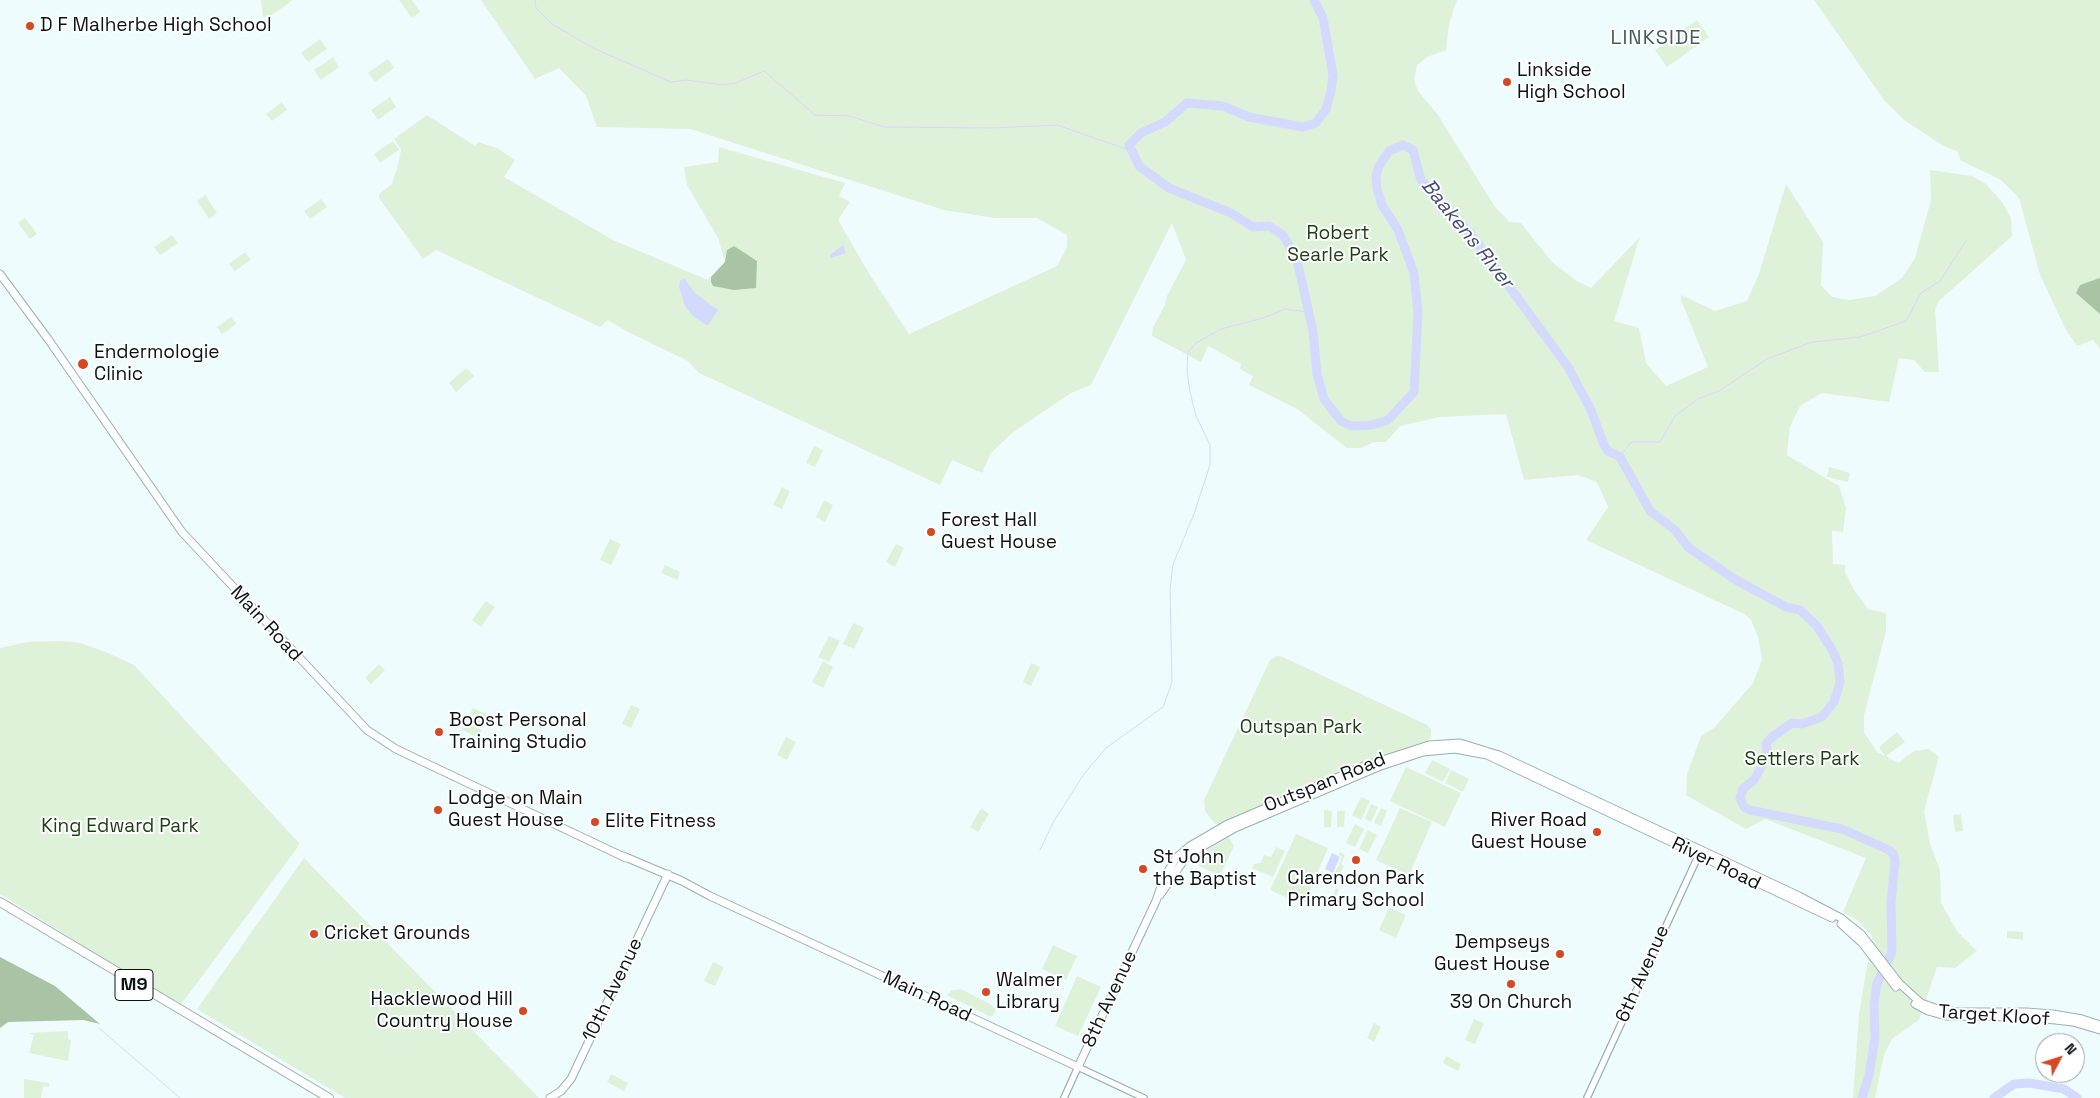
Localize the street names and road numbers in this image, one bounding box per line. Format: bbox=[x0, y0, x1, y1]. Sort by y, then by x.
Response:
street label: Main Road bbox=[225, 581, 307, 667]
street label: Outspan Road bbox=[1261, 748, 1389, 818]
street label: River Road bbox=[1668, 833, 1764, 895]
street label: 6th Avenue bbox=[1611, 922, 1675, 1026]
street label: 10th Avenue bbox=[578, 934, 648, 1046]
street label: 8th Avenue bbox=[1078, 947, 1142, 1051]
street label: Main Road bbox=[879, 967, 975, 1027]
road number: M9 bbox=[115, 970, 153, 1000]
street label: Target Kloof bbox=[1937, 1001, 2051, 1031]

